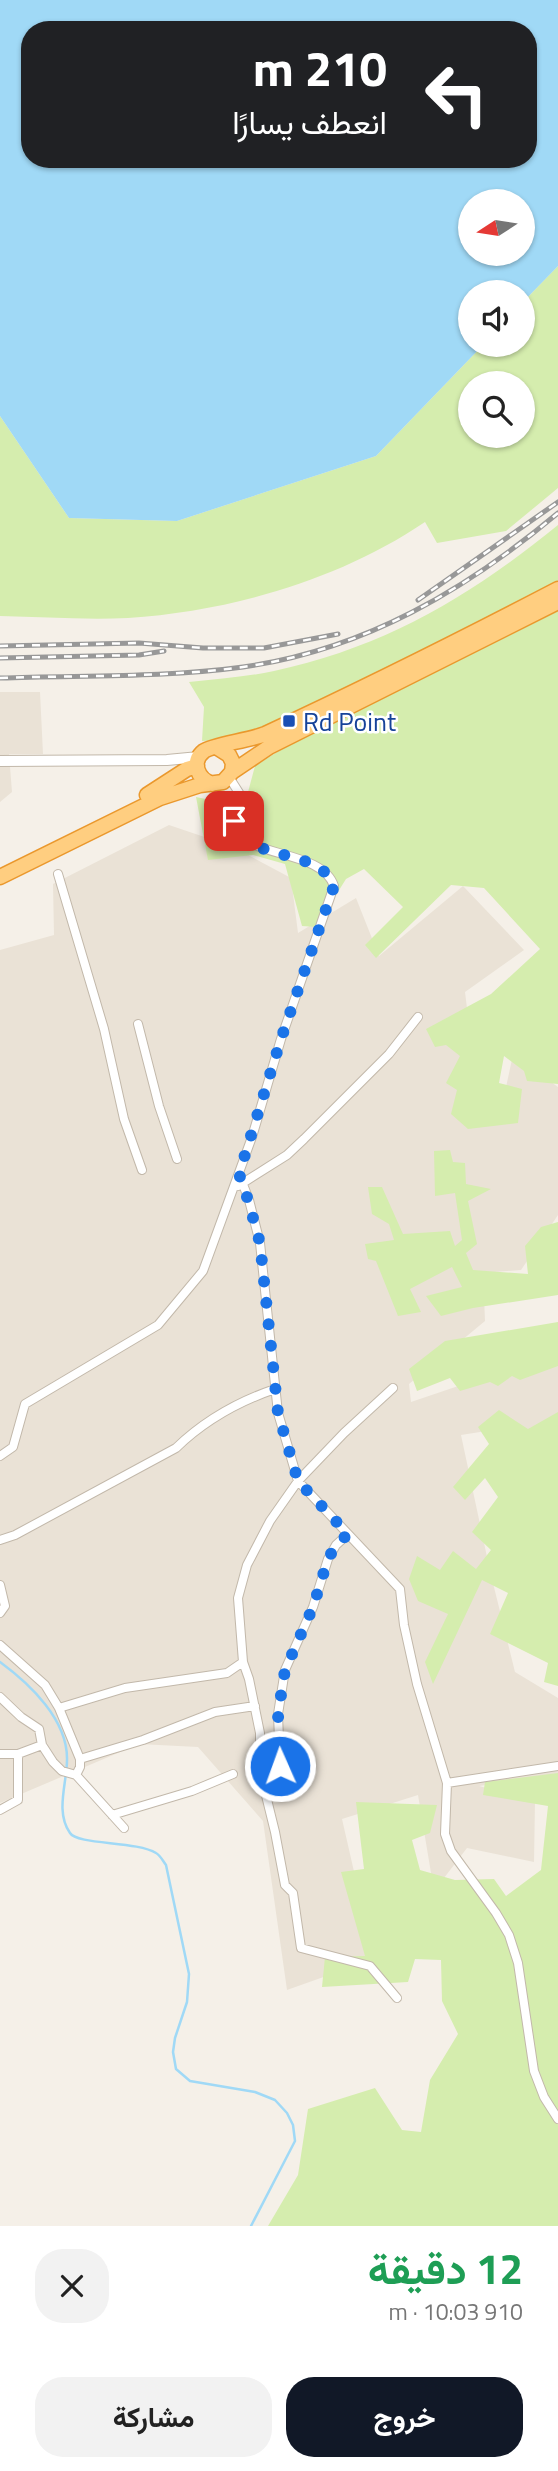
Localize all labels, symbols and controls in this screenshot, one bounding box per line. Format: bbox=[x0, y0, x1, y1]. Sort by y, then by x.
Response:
text: 210 m bbox=[253, 30, 387, 105]
icon: left bbox=[411, 49, 502, 140]
text: انعطف يسارًا bbox=[232, 98, 387, 146]
north arrow bbox=[458, 189, 536, 266]
map controls bbox=[458, 189, 535, 448]
button: sound bbox=[458, 280, 535, 357]
button: search bbox=[458, 371, 535, 448]
place label: Rd Point bbox=[303, 702, 396, 741]
marker: Rd Point bbox=[281, 713, 297, 729]
pin bbox=[204, 791, 264, 851]
icon: arrive bbox=[215, 802, 253, 840]
position arrow bbox=[243, 1729, 317, 1803]
text: 12 دقيقة bbox=[368, 2236, 523, 2300]
button: close bbox=[35, 2249, 109, 2323]
text: 910 m · 10:03 bbox=[388, 2294, 523, 2329]
button: مشاركة bbox=[35, 2377, 272, 2457]
button: خروج bbox=[286, 2377, 523, 2457]

